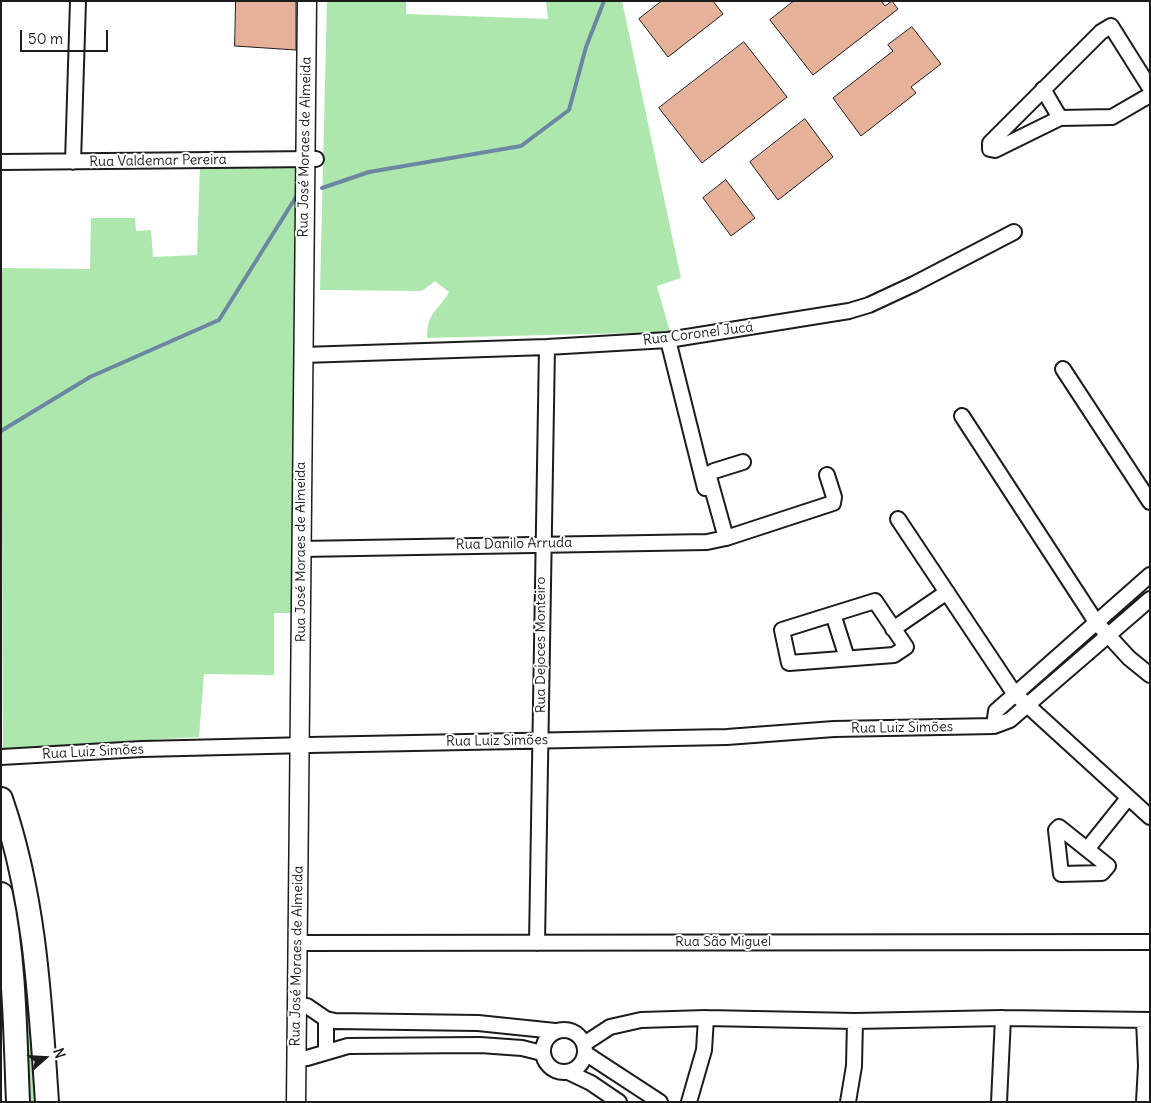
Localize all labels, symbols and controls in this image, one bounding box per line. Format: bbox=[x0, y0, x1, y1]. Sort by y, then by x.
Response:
scale bar bbox=[22, 20, 110, 52]
text: 50 m bbox=[28, 29, 63, 48]
street label: Rua José Moraes de Almeida bbox=[295, 57, 315, 237]
street label: Rua Valdemar Pereira bbox=[89, 151, 227, 171]
street label: Rua Coronel Jucá bbox=[642, 319, 754, 349]
street label: Rua José Moraes de Almeida bbox=[293, 462, 309, 642]
street label: Rua Danilo Arruda bbox=[456, 535, 572, 553]
street label: Rua Dejoces Monteiro bbox=[533, 577, 549, 713]
street label: Rua Luiz Simões bbox=[851, 719, 953, 737]
street label: Rua Luiz Simões bbox=[446, 732, 548, 750]
street label: Rua Luiz Simões bbox=[42, 741, 144, 763]
street label: Rua José Moraes de Almeida bbox=[287, 866, 307, 1046]
street label: Rua São Miguel bbox=[675, 934, 771, 950]
north arrow bbox=[20, 1033, 70, 1083]
text: N bbox=[49, 1046, 69, 1061]

